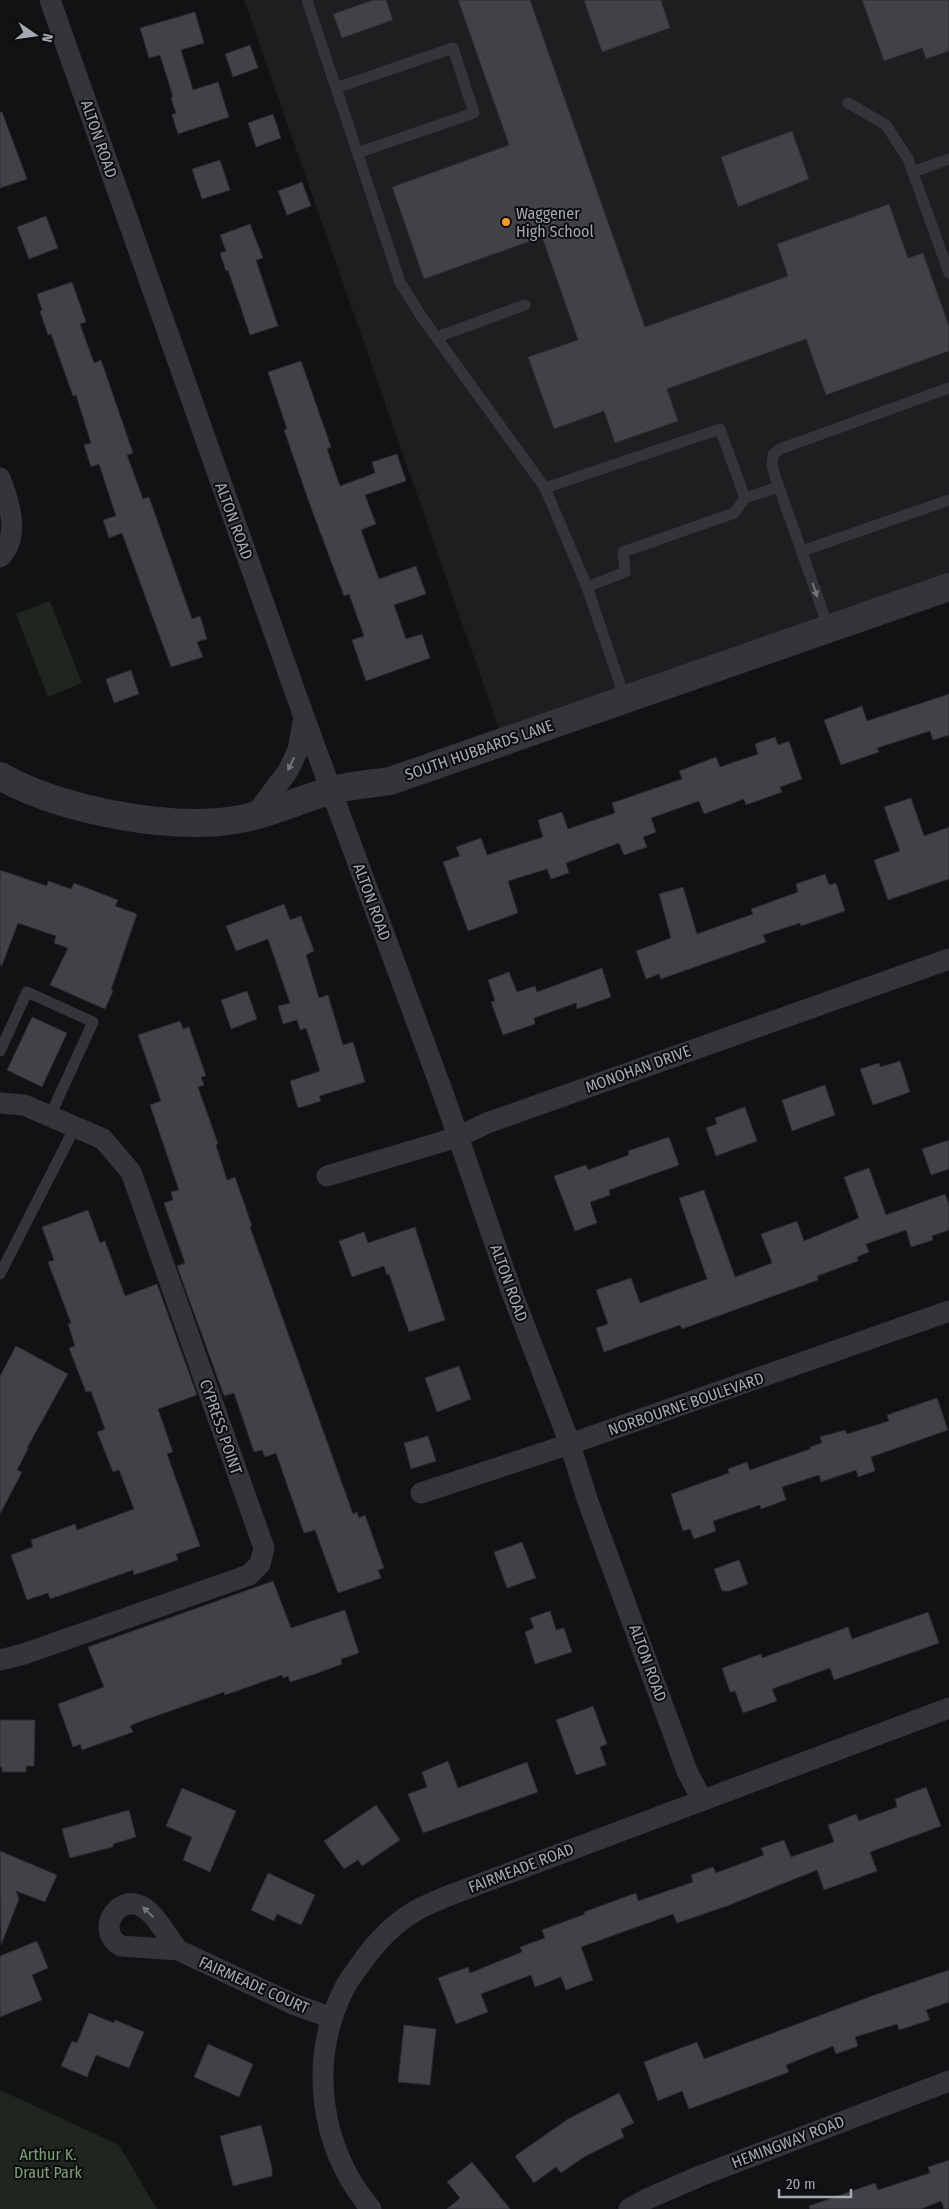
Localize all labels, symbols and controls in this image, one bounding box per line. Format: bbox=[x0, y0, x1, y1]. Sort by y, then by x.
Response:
north arrow bbox=[10, 10, 60, 60]
text: N bbox=[38, 32, 56, 44]
street label: ALTON ROAD bbox=[77, 98, 121, 180]
place label: Waggener High School bbox=[516, 204, 594, 241]
marker: Waggener High School bbox=[500, 216, 512, 228]
street label: ALTON ROAD bbox=[211, 480, 257, 562]
one-way arrow bbox=[812, 582, 819, 597]
street label: SOUTH HUBBARDS LANE bbox=[402, 716, 556, 784]
one-way arrow bbox=[287, 757, 295, 771]
street label: ALTON ROAD bbox=[349, 861, 395, 943]
street label: MONOHAN DRIVE bbox=[583, 1041, 693, 1097]
street label: ALTON ROAD bbox=[486, 1242, 532, 1324]
street label: NORBOURNE BOULEVARD bbox=[606, 1368, 766, 1440]
street label: CYPRESS POINT bbox=[196, 1377, 246, 1478]
street label: ALTON ROAD bbox=[625, 1622, 671, 1704]
street label: FAIRMEADE ROAD bbox=[466, 1839, 576, 1897]
one-way arrow bbox=[142, 1906, 154, 1918]
street label: FAIRMEADE COURT bbox=[196, 1952, 313, 2018]
street label: HEMINGWAY ROAD bbox=[729, 2112, 847, 2172]
park label: Arthur K. Draut Park bbox=[14, 2145, 83, 2182]
scale bar bbox=[779, 2166, 852, 2198]
text: 20 m bbox=[786, 2175, 816, 2193]

